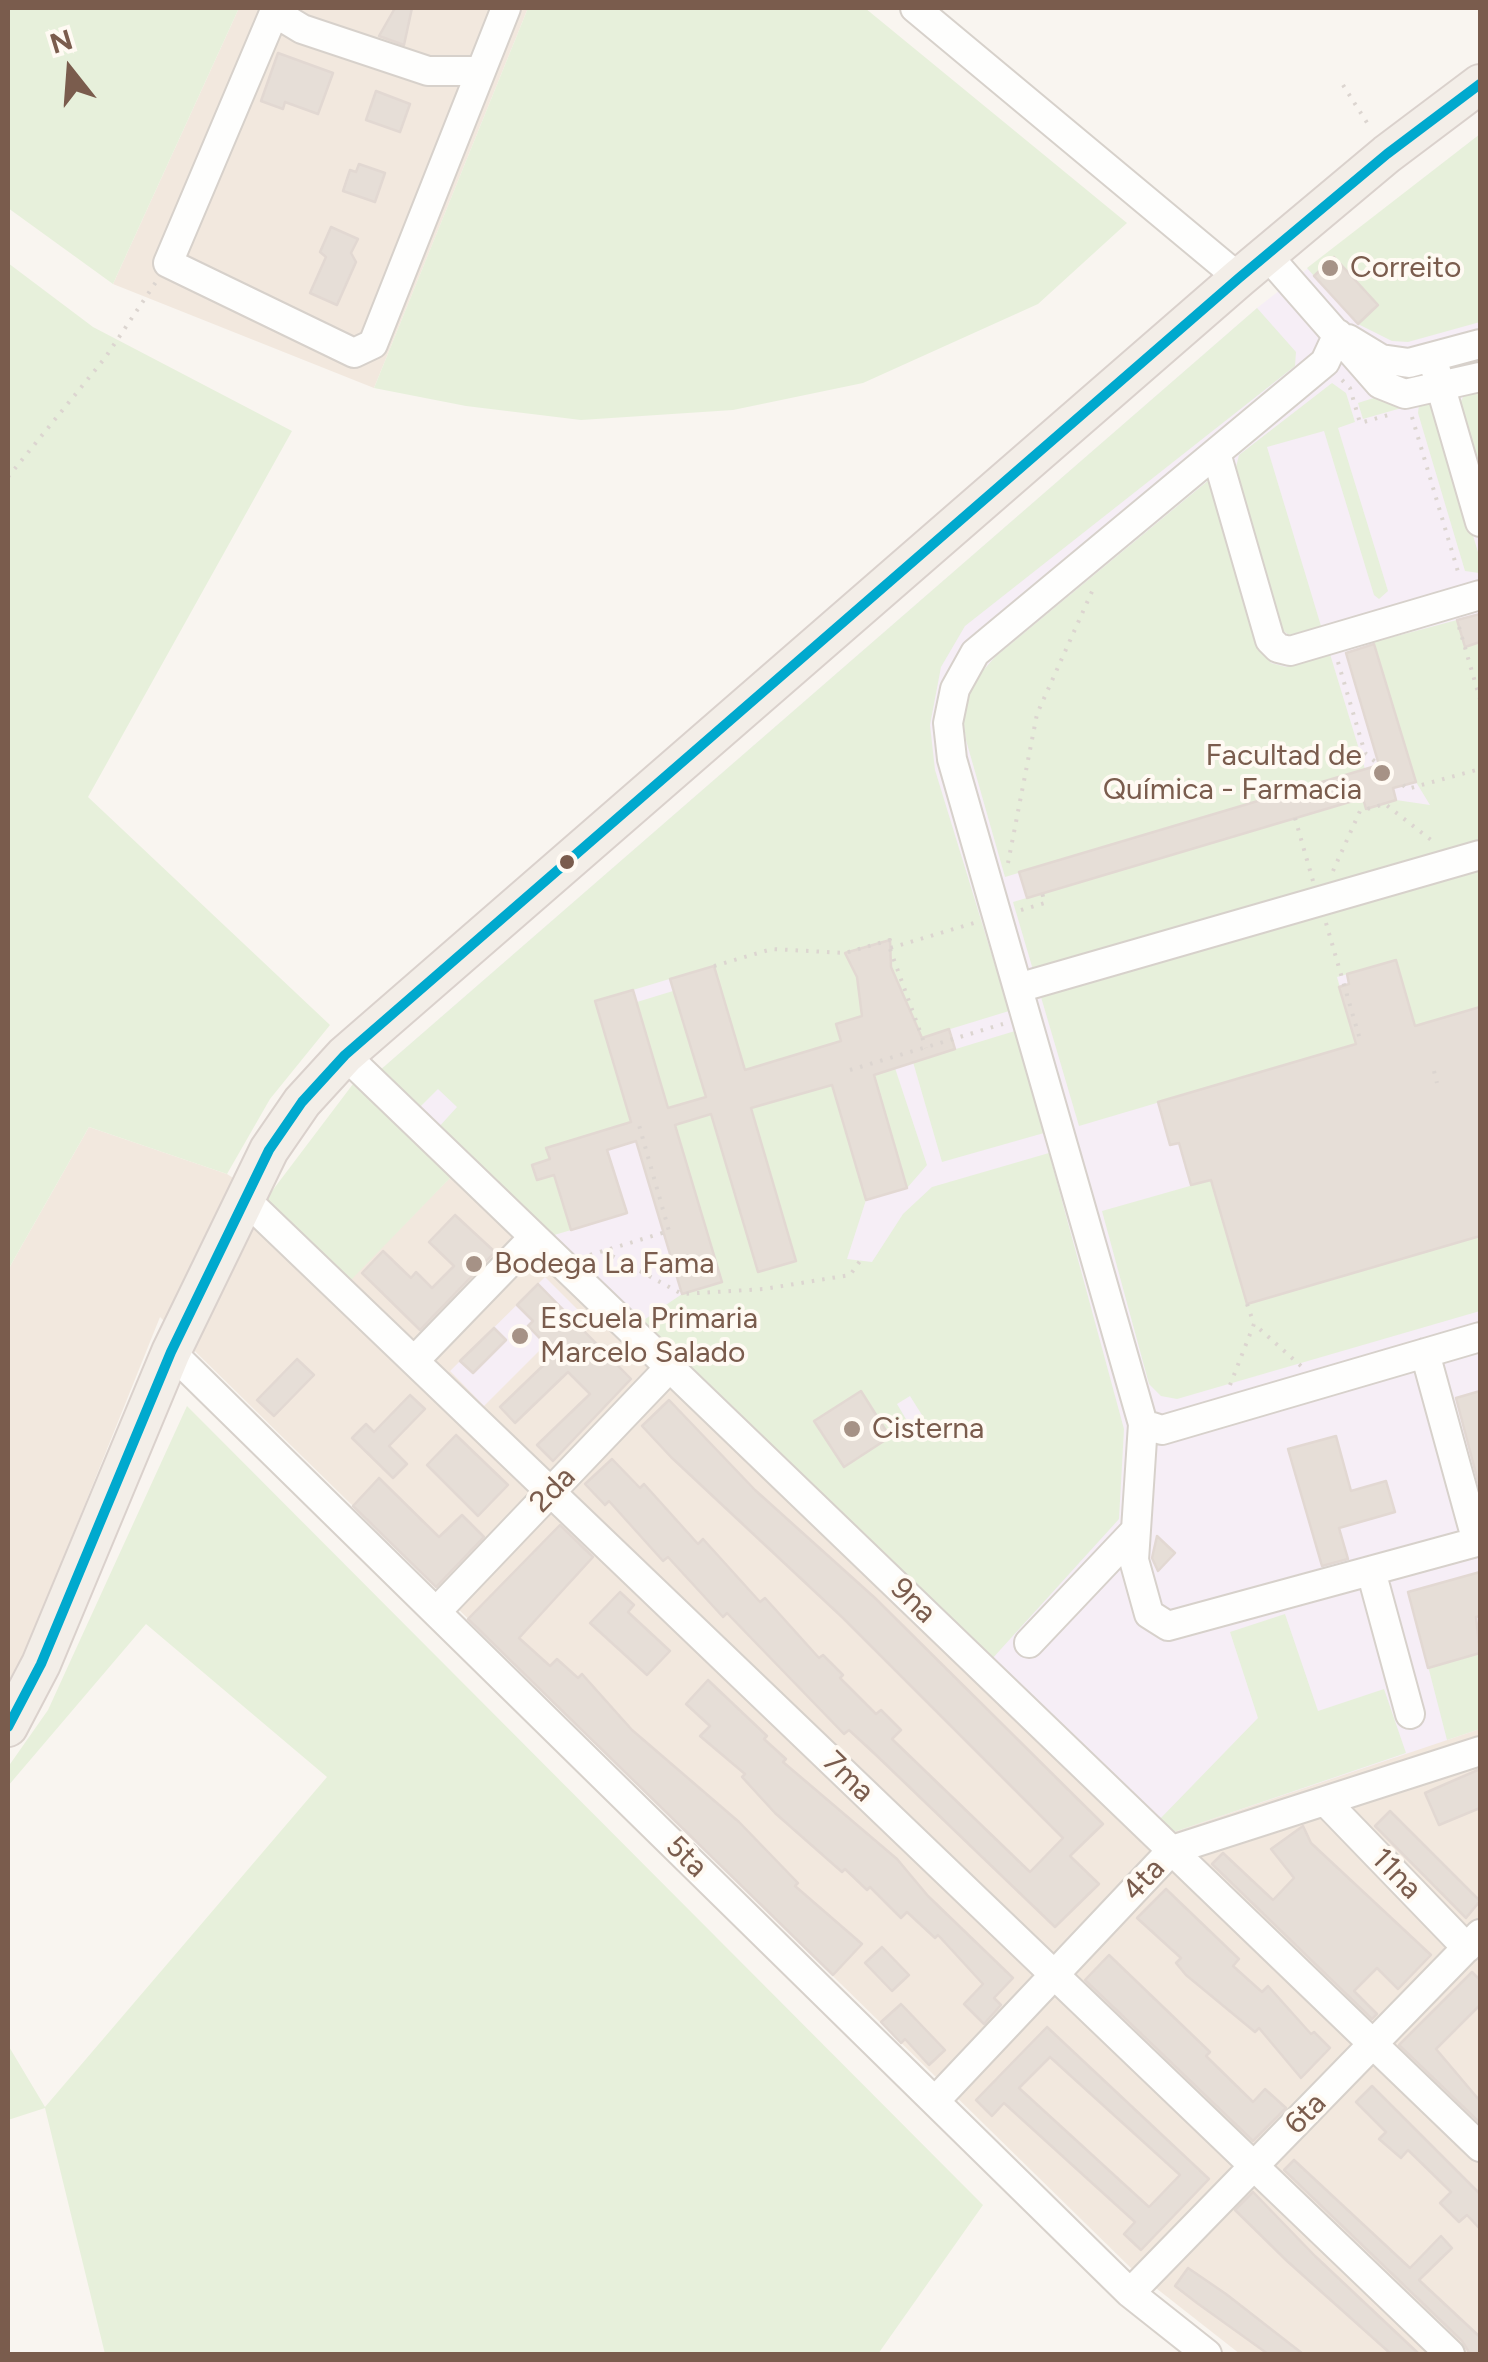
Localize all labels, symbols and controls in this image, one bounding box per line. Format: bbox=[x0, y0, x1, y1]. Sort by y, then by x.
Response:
north arrow bbox=[20, 20, 120, 120]
text: N bbox=[46, 22, 77, 61]
place label: Correito bbox=[1350, 250, 1461, 286]
marker: Correito bbox=[1319, 257, 1341, 279]
place label: Facultad de Química - Farmacia bbox=[1103, 738, 1362, 808]
marker: Facultad de Química - Farmacia bbox=[1371, 762, 1393, 784]
unlabelled marker bbox=[557, 852, 577, 872]
place label: Bodega La Fama bbox=[494, 1246, 715, 1282]
marker: Bodega La Fama bbox=[463, 1253, 485, 1275]
place label: Escuela Primaria Marcelo Salado bbox=[540, 1301, 758, 1372]
marker: Escuela Primaria Marcelo Salado bbox=[509, 1325, 531, 1347]
place label: Cisterna bbox=[872, 1411, 984, 1447]
marker: Cisterna bbox=[841, 1418, 863, 1440]
street label: 2da bbox=[523, 1460, 583, 1520]
street label: 9na bbox=[883, 1571, 943, 1631]
street label: 7ma bbox=[815, 1744, 881, 1810]
street label: 5ta bbox=[658, 1829, 714, 1885]
street label: 11na bbox=[1363, 1841, 1429, 1907]
street label: 4ta bbox=[1115, 1851, 1173, 1909]
street label: 6ta bbox=[1278, 2086, 1334, 2142]

